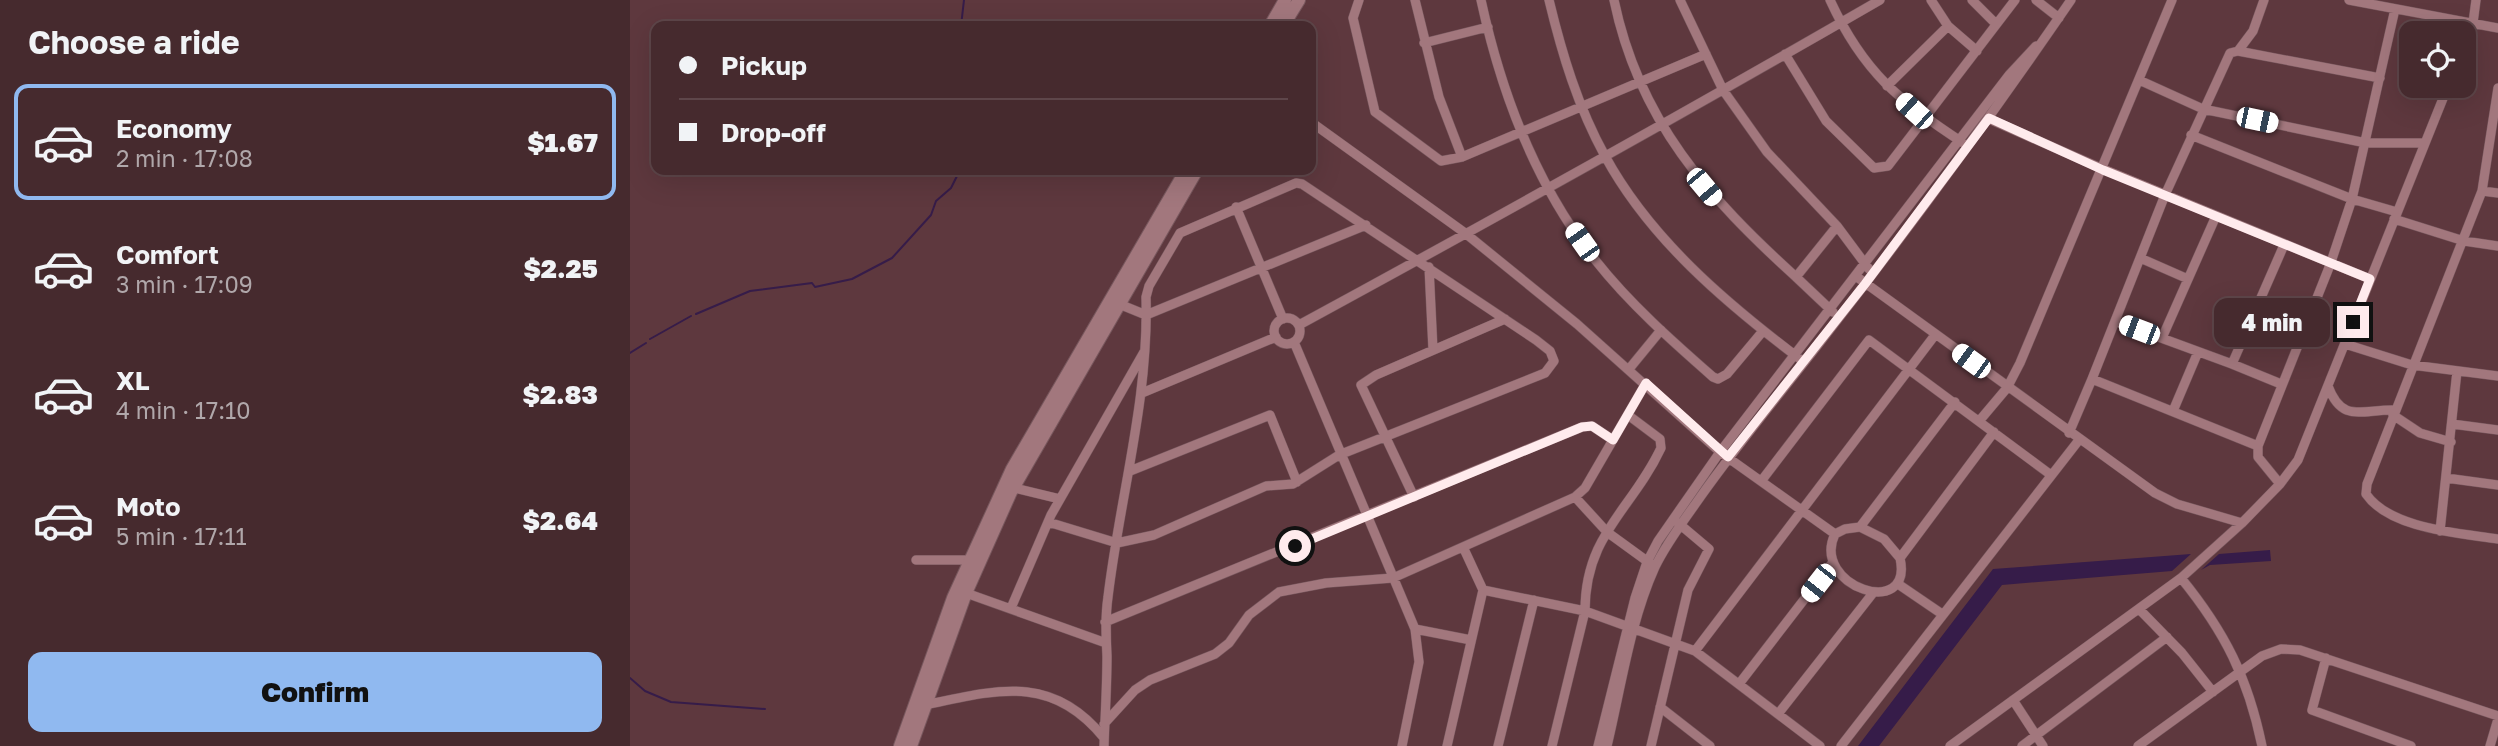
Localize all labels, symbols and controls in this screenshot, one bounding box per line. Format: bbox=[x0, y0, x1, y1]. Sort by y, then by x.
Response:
map controls bbox=[2399, 21, 2476, 98]
button: locate bbox=[2399, 21, 2476, 98]
text: Choose a ride bbox=[28, 23, 240, 61]
text: Pickup bbox=[721, 50, 807, 81]
car bbox=[1892, 89, 1937, 133]
car bbox=[2235, 105, 2280, 135]
icon: car bbox=[32, 111, 95, 174]
text: Economy bbox=[116, 113, 232, 144]
text: Drop-off bbox=[721, 117, 826, 148]
text: $1.67 bbox=[527, 127, 598, 158]
text: 2 min · 17:08 bbox=[116, 144, 253, 172]
car bbox=[1683, 164, 1726, 210]
car bbox=[1562, 219, 1603, 265]
icon: car bbox=[32, 237, 95, 300]
text: Comfort bbox=[116, 239, 219, 270]
text: $2.25 bbox=[523, 253, 598, 284]
text: 3 min · 17:09 bbox=[116, 270, 253, 298]
callout: 4 min bbox=[2213, 298, 2328, 346]
route end bbox=[2337, 306, 2369, 338]
text: 4 min bbox=[2242, 308, 2302, 336]
car bbox=[2116, 313, 2163, 347]
car bbox=[1948, 340, 1995, 382]
icon: car bbox=[32, 363, 95, 426]
text: XL bbox=[116, 365, 150, 396]
text: $2.83 bbox=[522, 379, 598, 410]
text: 4 min · 17:10 bbox=[116, 396, 251, 424]
icon: car bbox=[32, 489, 95, 552]
text: Moto bbox=[116, 491, 181, 522]
text: $2.64 bbox=[522, 505, 598, 536]
text: 5 min · 17:11 bbox=[116, 522, 247, 550]
route start bbox=[1279, 530, 1311, 562]
car bbox=[1797, 560, 1840, 606]
button: Confirm bbox=[28, 652, 602, 732]

